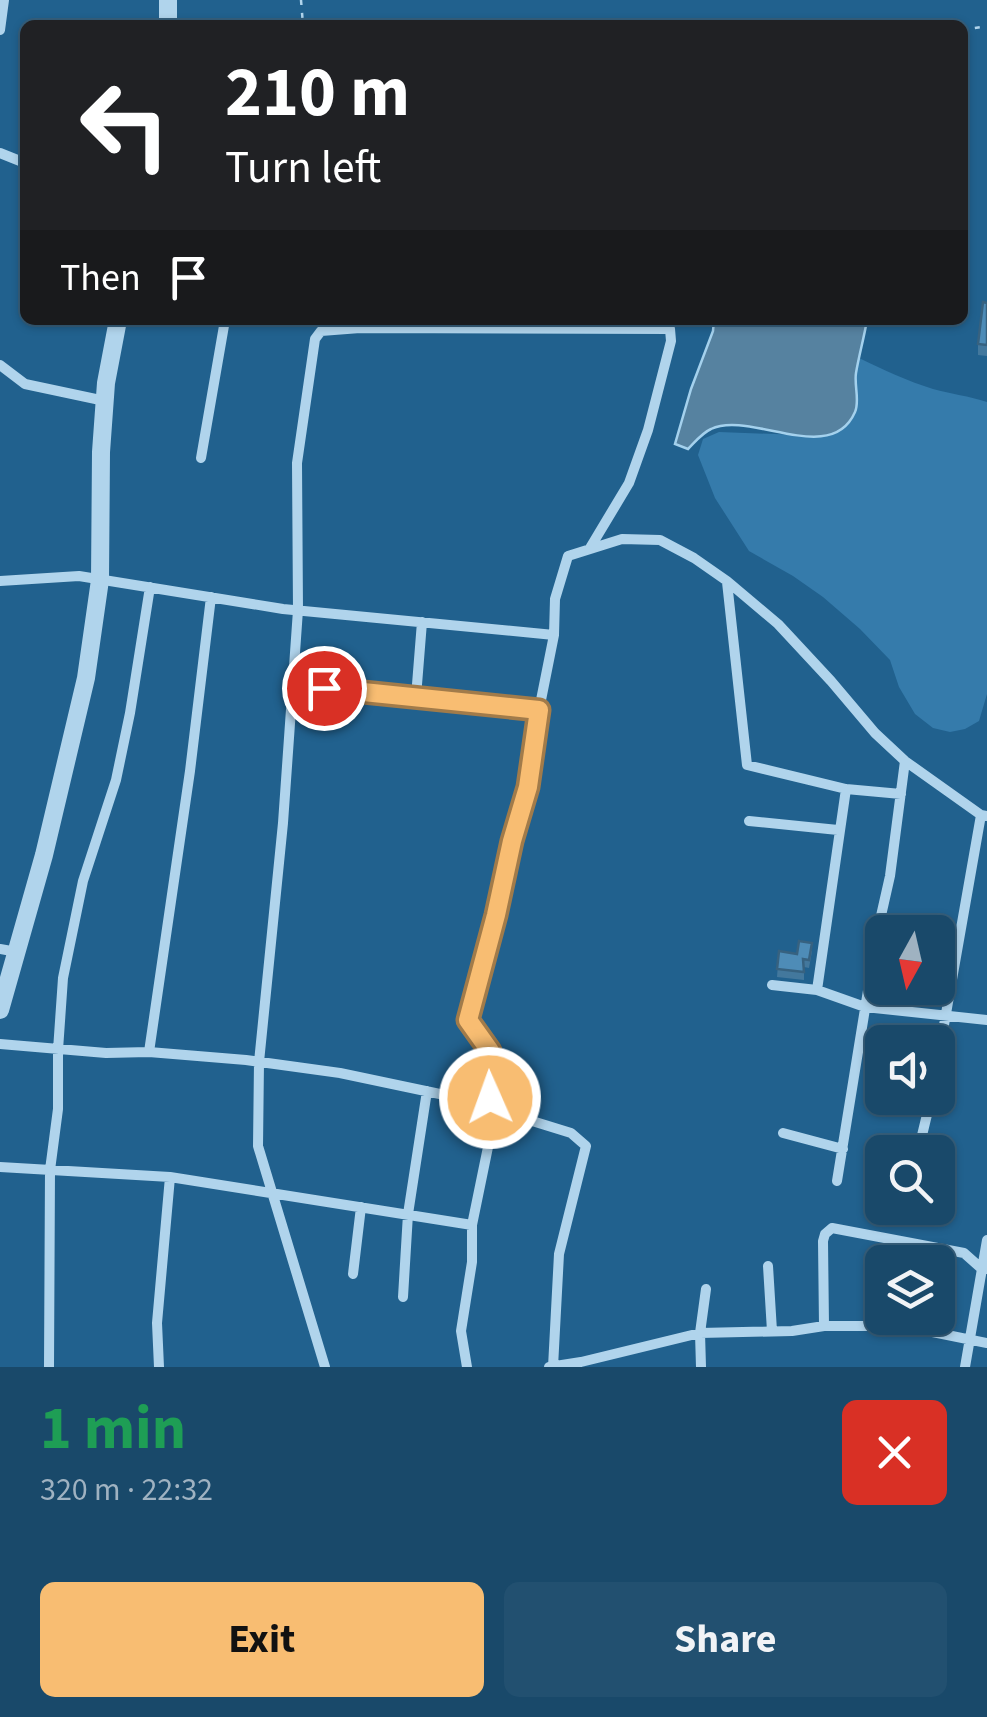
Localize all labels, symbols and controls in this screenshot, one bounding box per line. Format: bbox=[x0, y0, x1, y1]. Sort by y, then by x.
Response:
text: 210 m bbox=[225, 43, 410, 143]
icon: left bbox=[60, 60, 190, 190]
text: Turn left bbox=[225, 136, 381, 200]
icon: arrive bbox=[161, 250, 216, 305]
text: Then bbox=[60, 251, 141, 305]
pin bbox=[282, 646, 367, 731]
icon: arrive bbox=[297, 661, 352, 716]
north arrow bbox=[865, 915, 955, 1005]
map controls bbox=[865, 915, 955, 1335]
button: sound bbox=[865, 1025, 955, 1115]
position arrow bbox=[438, 1046, 542, 1150]
button: search bbox=[865, 1135, 955, 1225]
button: layers bbox=[865, 1245, 955, 1335]
text: 1 min bbox=[40, 1387, 186, 1472]
button: close bbox=[842, 1400, 947, 1505]
text: 320 m · 22:32 bbox=[40, 1467, 213, 1513]
button: Exit bbox=[40, 1582, 484, 1697]
button: Share bbox=[504, 1582, 947, 1697]

